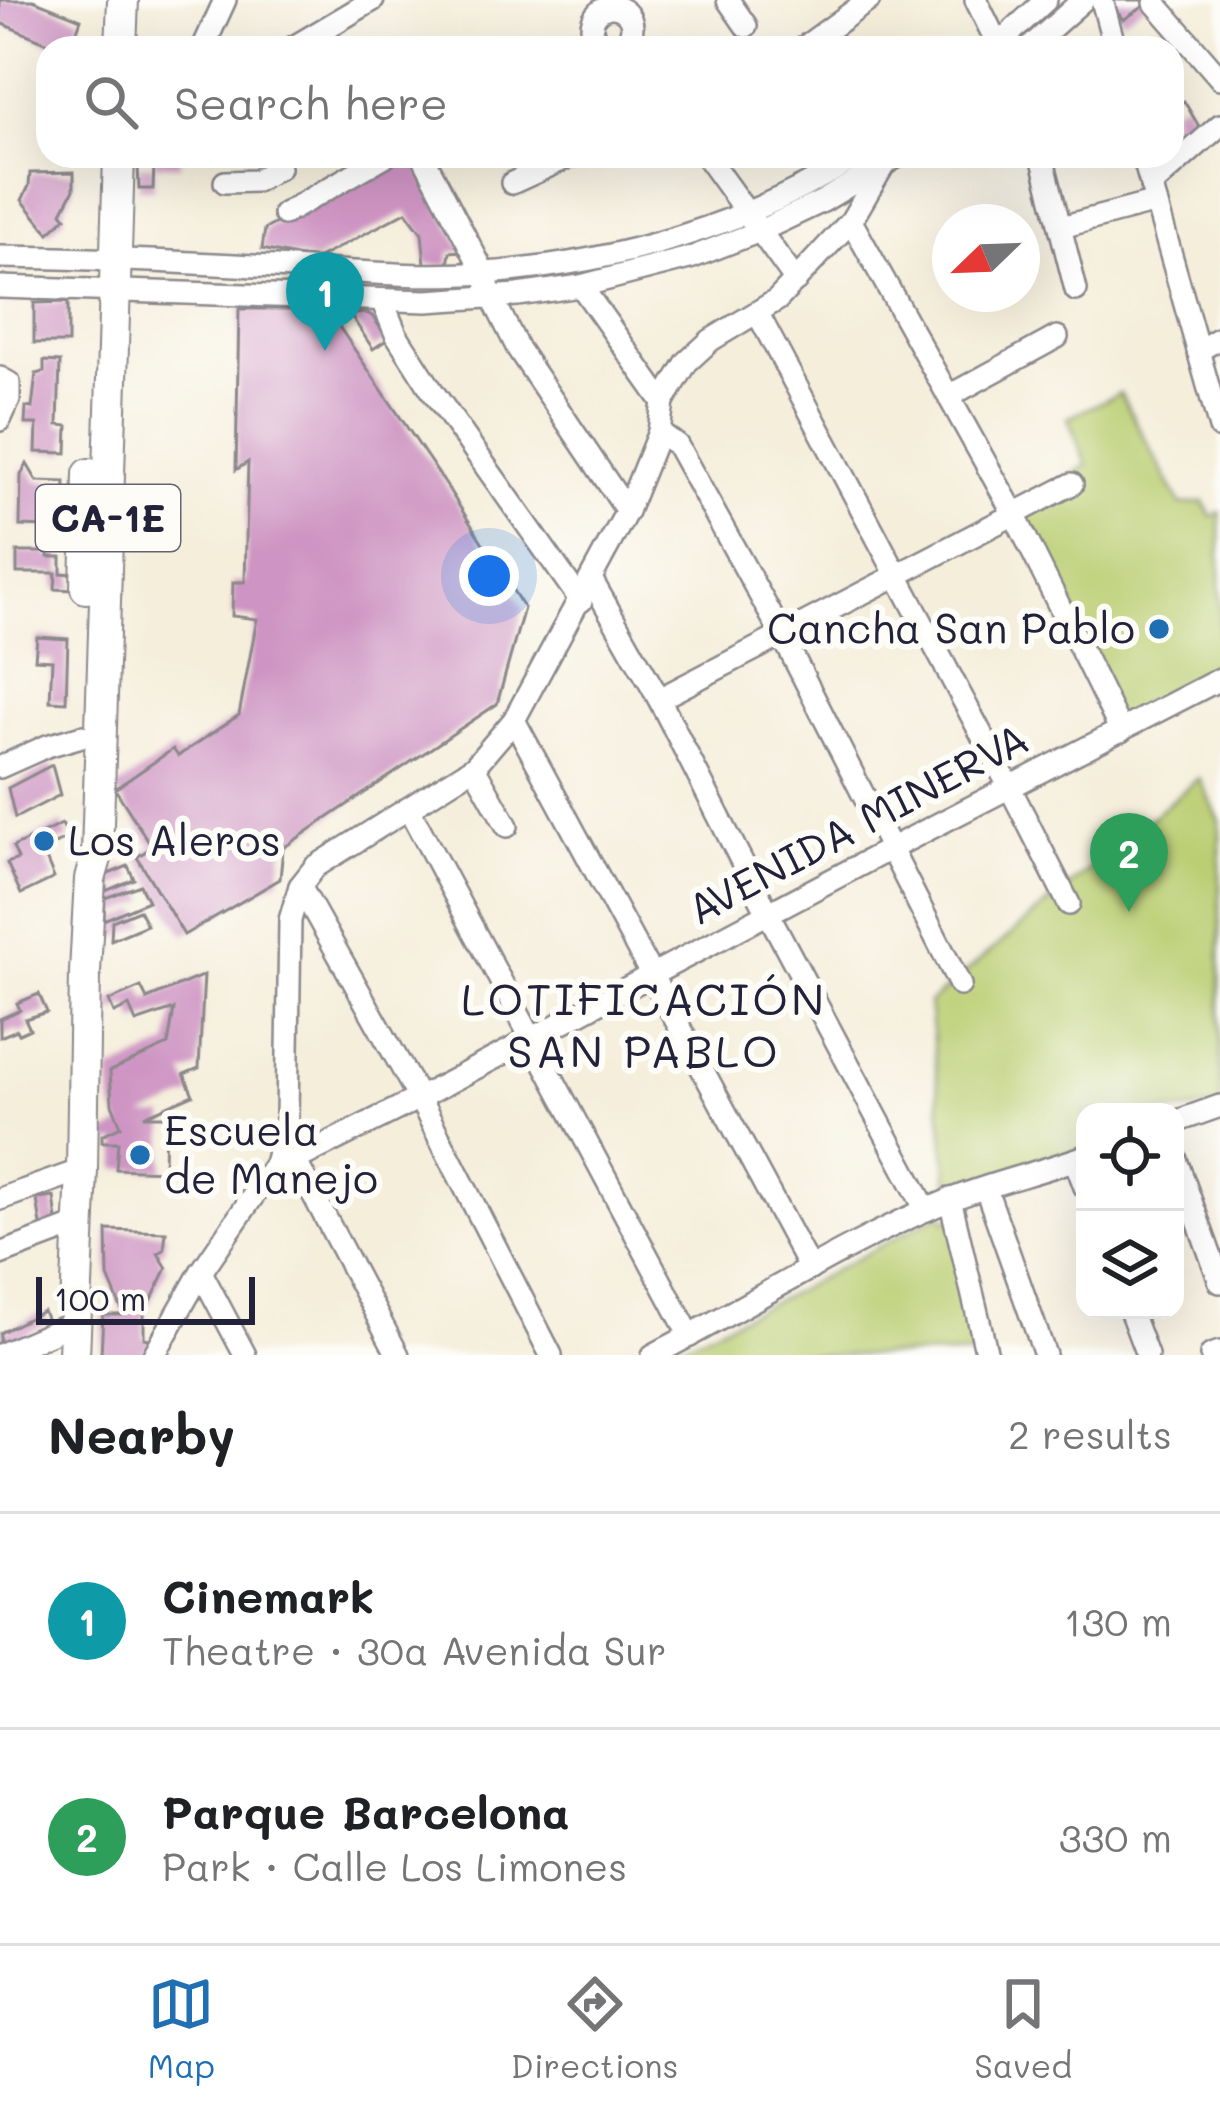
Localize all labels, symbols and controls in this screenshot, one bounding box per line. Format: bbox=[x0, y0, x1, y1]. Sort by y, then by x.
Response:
search box bbox=[36, 36, 1184, 168]
icon: search bbox=[78, 69, 144, 135]
text: Search here bbox=[174, 73, 448, 131]
north arrow bbox=[932, 204, 1040, 312]
pin: 1 bbox=[286, 252, 364, 351]
road number: CA-1E bbox=[36, 485, 180, 551]
your location bbox=[459, 546, 519, 606]
place label: Cancha San Pablo bbox=[767, 600, 1135, 655]
marker: Cancha San Pablo bbox=[1146, 616, 1172, 642]
street label: AVENIDA MINERVA bbox=[677, 710, 1037, 936]
place label: Los Aleros bbox=[68, 812, 281, 867]
pin: 2 bbox=[1090, 813, 1168, 912]
marker: Los Aleros bbox=[31, 828, 57, 854]
district label: LOTIFICACIÓN SAN PABLO bbox=[461, 969, 827, 1079]
place label: Escuela de Manejo bbox=[164, 1102, 378, 1205]
map controls bbox=[1076, 1103, 1184, 1319]
button: locate bbox=[1076, 1103, 1184, 1211]
marker: Escuela de Manejo bbox=[127, 1142, 153, 1168]
button: layers bbox=[1076, 1211, 1184, 1319]
scale bar bbox=[36, 1271, 255, 1324]
text: 100 m bbox=[54, 1276, 146, 1319]
text: Nearby bbox=[48, 1400, 235, 1467]
text: 2 results bbox=[1008, 1408, 1172, 1459]
text: Cinemark bbox=[162, 1566, 374, 1624]
text: 1 bbox=[78, 1595, 96, 1646]
text: 130 m bbox=[1064, 1595, 1172, 1646]
text: Theatre · 30a Avenida Sur bbox=[162, 1624, 666, 1675]
text: Parque Barcelona bbox=[162, 1782, 570, 1840]
text: 2 bbox=[76, 1811, 98, 1862]
text: 330 m bbox=[1059, 1811, 1172, 1862]
text: Park · Calle Los Limones bbox=[162, 1840, 627, 1891]
tab: Map bbox=[148, 1971, 215, 2086]
tab: Directions bbox=[511, 1971, 678, 2086]
tab: Saved bbox=[974, 1971, 1072, 2086]

